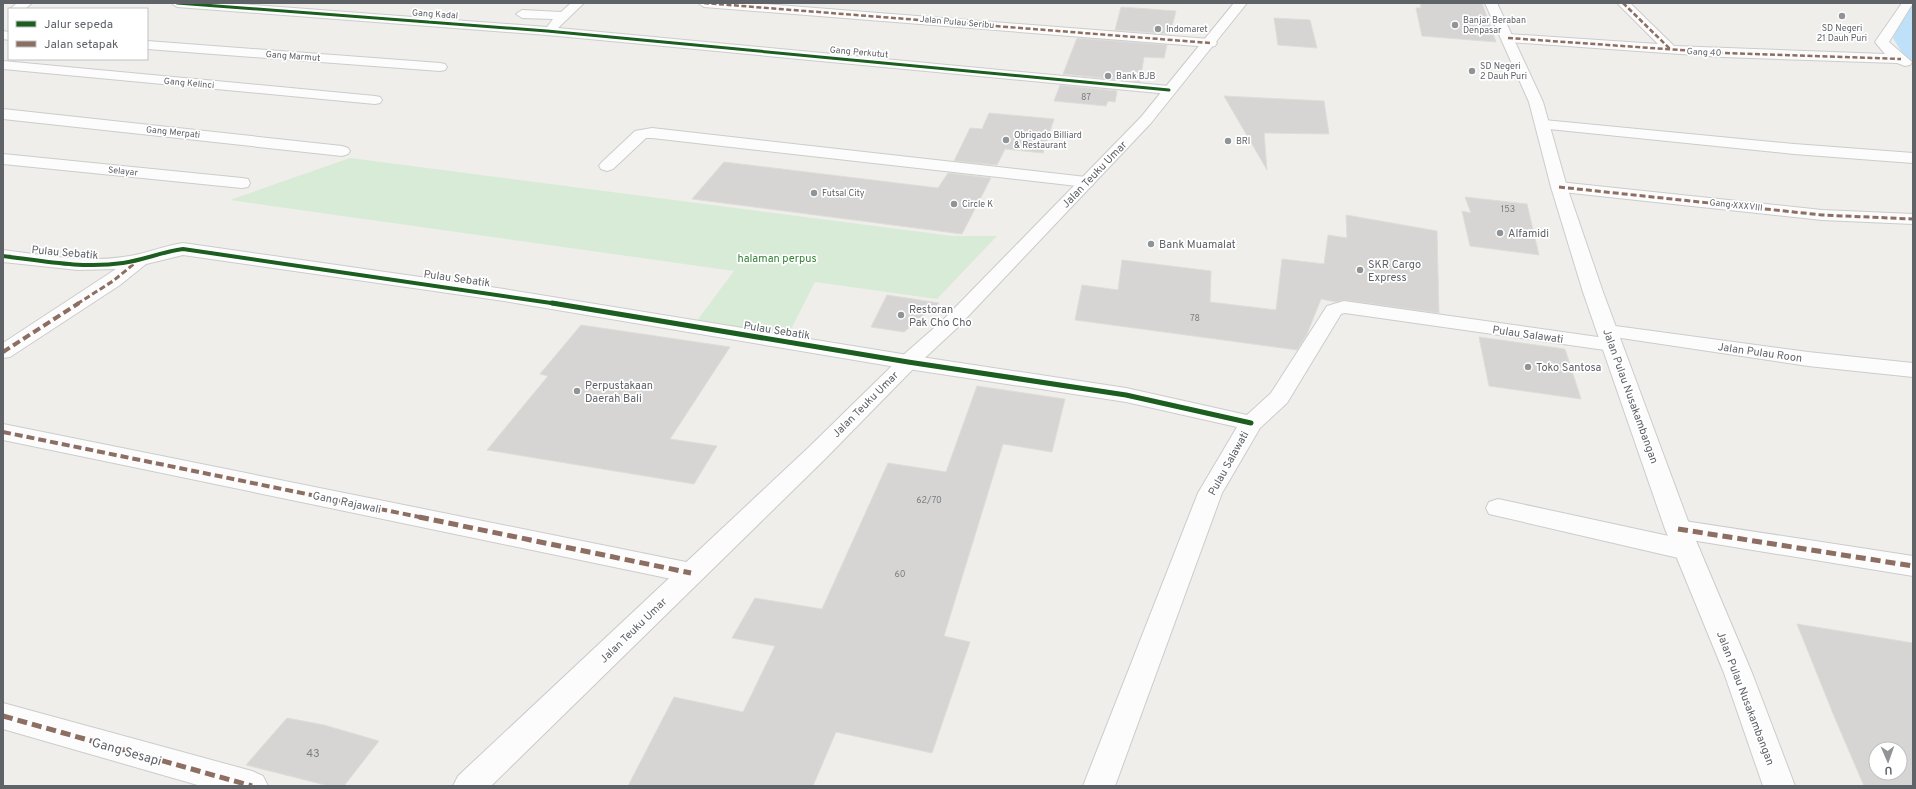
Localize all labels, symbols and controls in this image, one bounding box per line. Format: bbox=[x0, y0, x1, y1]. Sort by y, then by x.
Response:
street label: Gang Kadal bbox=[412, 7, 458, 22]
legend bbox=[8, 8, 148, 60]
marker: SD Negeri 21 Dauh Puri bbox=[1837, 11, 1847, 21]
street label: Jalan Pulau Seribu bbox=[919, 14, 995, 31]
place label: Banjar Beraban Denpasar bbox=[1463, 15, 1526, 36]
text: Jalur sepeda bbox=[44, 17, 113, 33]
marker: Banjar Beraban Denpasar bbox=[1450, 20, 1460, 30]
place label: SD Negeri 21 Dauh Puri bbox=[1817, 23, 1867, 44]
marker: Indomaret bbox=[1153, 24, 1163, 34]
place label: Indomaret bbox=[1166, 24, 1208, 35]
text: Jalan setapak bbox=[44, 37, 118, 53]
street label: Gang Perkutut bbox=[829, 44, 889, 61]
street label: Gang 40 bbox=[1686, 46, 1722, 59]
street label: Gang Marmut bbox=[265, 49, 321, 64]
place label: SD Negeri 2 Dauh Puri bbox=[1480, 61, 1527, 82]
marker: SD Negeri 2 Dauh Puri bbox=[1467, 66, 1477, 76]
marker: Bank BJB bbox=[1103, 71, 1113, 81]
place label: Bank BJB bbox=[1116, 71, 1156, 82]
street label: Gang Kelinci bbox=[163, 76, 215, 91]
house number: 87 bbox=[1081, 92, 1091, 103]
street label: Gang Merpati bbox=[145, 124, 201, 141]
place label: Obrigado Billiard & Restaurant bbox=[1014, 130, 1082, 151]
marker: Obrigado Billiard & Restaurant bbox=[1001, 135, 1011, 145]
marker: BRI bbox=[1223, 136, 1233, 146]
place label: BRI bbox=[1236, 136, 1250, 147]
street label: Jalan Teuku Umar bbox=[1059, 138, 1131, 211]
street label: Selayar bbox=[107, 164, 139, 179]
marker: Futsal City bbox=[809, 188, 819, 198]
place label: Futsal City bbox=[822, 188, 865, 199]
street label: Gang XXXVIII bbox=[1709, 197, 1763, 214]
marker: Circle K bbox=[949, 199, 959, 209]
place label: Circle K bbox=[962, 199, 993, 210]
house number: 153 bbox=[1501, 204, 1515, 215]
place label: Alfamidi bbox=[1508, 227, 1549, 241]
marker: Alfamidi bbox=[1495, 228, 1505, 238]
place label: Bank Muamalat bbox=[1159, 238, 1236, 252]
marker: Bank Muamalat bbox=[1146, 239, 1156, 249]
street label: Pulau Sebatik bbox=[31, 243, 99, 263]
park label: halaman perpus bbox=[737, 252, 817, 266]
place label: SKR Cargo Express bbox=[1368, 258, 1421, 285]
marker: SKR Cargo Express bbox=[1355, 265, 1365, 275]
street label: Pulau Sebatik bbox=[423, 267, 491, 291]
place label: Restoran Pak Cho Cho bbox=[909, 303, 972, 330]
marker: Restoran Pak Cho Cho bbox=[896, 310, 906, 320]
house number: 78 bbox=[1190, 313, 1200, 324]
street label: Pulau Sebatik bbox=[743, 319, 811, 343]
street label: Pulau Salawati bbox=[1492, 323, 1564, 347]
street label: Jalan Pulau Nusakambangan bbox=[1599, 327, 1661, 466]
street label: Jalan Pulau Roon bbox=[1717, 340, 1803, 366]
place label: Toko Santosa bbox=[1536, 361, 1601, 375]
marker: Toko Santosa bbox=[1523, 362, 1533, 372]
street label: Jalan Teuku Umar bbox=[830, 368, 902, 441]
place label: Perpustakaan Daerah Bali bbox=[585, 379, 653, 406]
marker: Perpustakaan Daerah Bali bbox=[572, 386, 582, 396]
street label: Pulau Salawati bbox=[1205, 429, 1252, 498]
street label: Gang Rajawali bbox=[311, 489, 382, 517]
house number: 62/70 bbox=[916, 495, 942, 506]
house number: 60 bbox=[894, 569, 906, 580]
street label: Jalan Teuku Umar bbox=[597, 595, 671, 666]
street label: Jalan Pulau Nusakambangan bbox=[1713, 629, 1777, 767]
street label: Gang Sesapi bbox=[90, 735, 163, 771]
north arrow bbox=[1868, 741, 1908, 781]
house number: 43 bbox=[306, 747, 320, 761]
text: U bbox=[1884, 763, 1892, 777]

